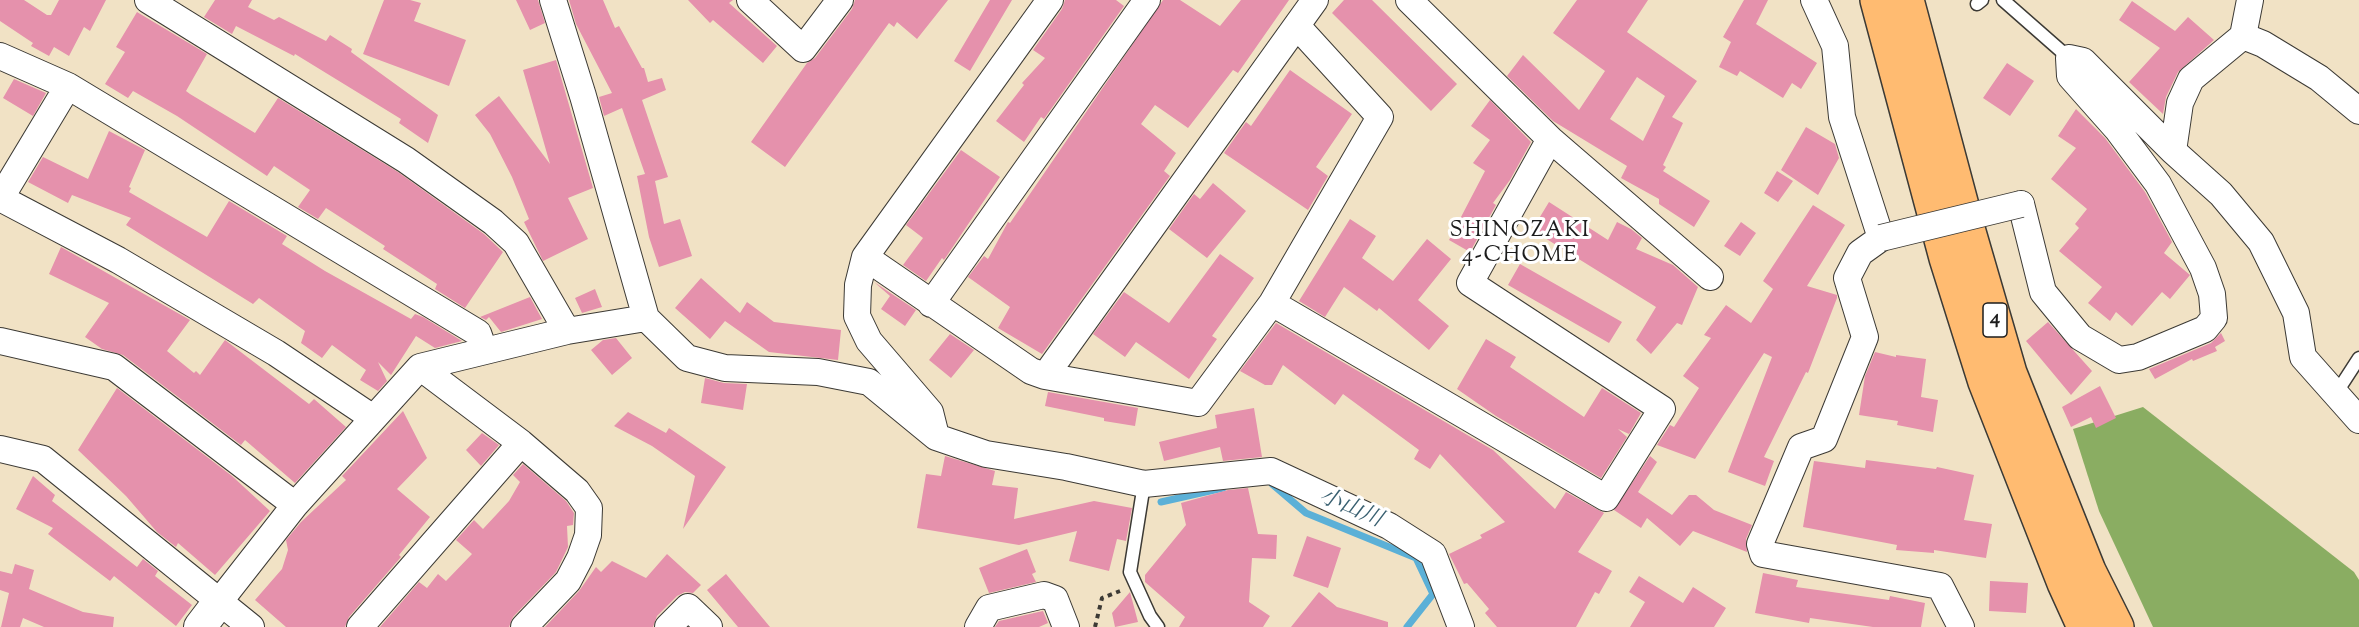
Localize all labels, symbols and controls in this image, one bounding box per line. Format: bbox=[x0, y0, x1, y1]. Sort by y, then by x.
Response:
district label: SHINOZAKI 4-CHOME bbox=[1450, 219, 1590, 270]
road number: 4 bbox=[1983, 303, 2007, 337]
water label: 小山川 bbox=[1314, 485, 1386, 535]

